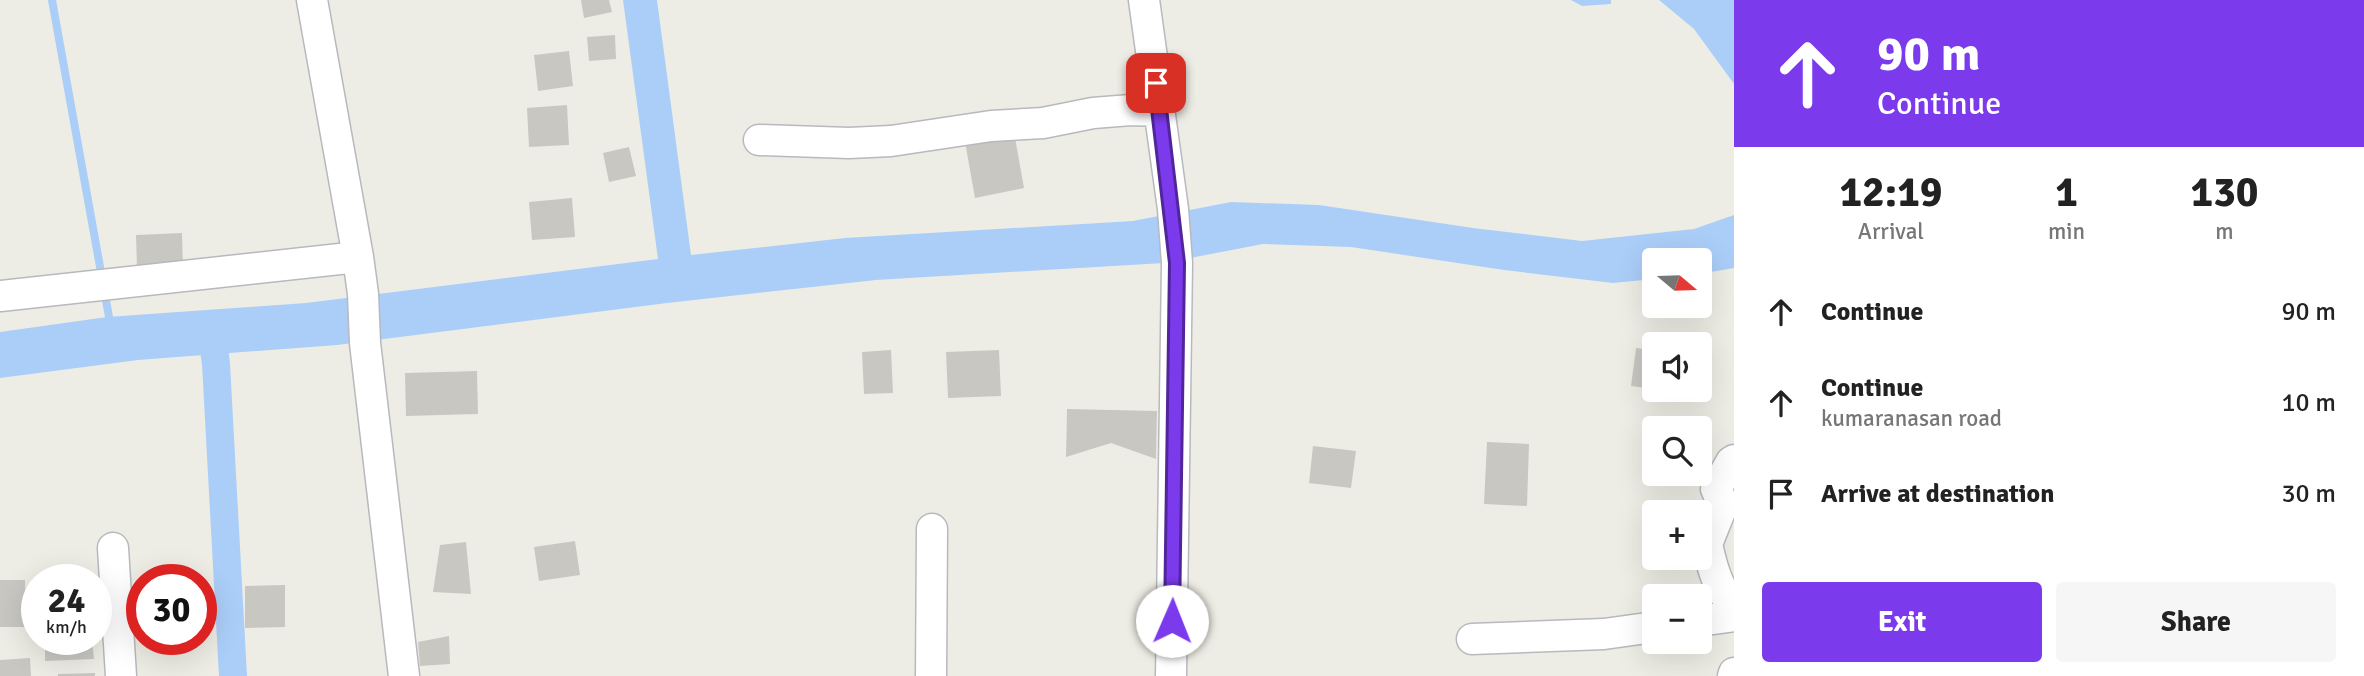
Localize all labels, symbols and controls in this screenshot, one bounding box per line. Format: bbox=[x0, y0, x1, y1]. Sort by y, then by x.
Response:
text: 90 m bbox=[1877, 24, 1980, 84]
icon: ahead bbox=[1762, 28, 1853, 119]
pin bbox=[1126, 53, 1186, 113]
icon: arrive bbox=[1137, 64, 1175, 102]
text: Continue bbox=[1877, 84, 2001, 123]
text: 12:19 bbox=[1839, 167, 1943, 218]
text: 1 bbox=[2055, 167, 2078, 218]
text: 130 bbox=[2190, 167, 2259, 218]
text: Arrival bbox=[1858, 217, 1924, 246]
text: min bbox=[2048, 217, 2085, 246]
text: m bbox=[2215, 217, 2234, 246]
north arrow bbox=[1642, 248, 1712, 318]
map controls bbox=[1642, 248, 1712, 654]
icon: ahead bbox=[1762, 293, 1800, 331]
text: Continue bbox=[1821, 296, 1923, 328]
text: 90 m bbox=[2281, 296, 2336, 328]
button: sound bbox=[1642, 332, 1712, 402]
text: Continue bbox=[1821, 372, 1923, 404]
icon: ahead bbox=[1762, 384, 1800, 422]
text: 10 m bbox=[2281, 387, 2336, 419]
text: kumaranasan road bbox=[1821, 404, 2002, 433]
button: search bbox=[1642, 416, 1712, 486]
icon: arrive bbox=[1762, 475, 1800, 513]
text: Arrive at destination bbox=[1821, 478, 2054, 510]
text: 30 m bbox=[2281, 478, 2336, 510]
button: + bbox=[1642, 500, 1712, 570]
speed limit sign: 30 bbox=[126, 564, 217, 655]
text: 24 bbox=[48, 579, 85, 622]
button: Exit bbox=[1762, 582, 2042, 662]
button: Share bbox=[2056, 582, 2336, 662]
position arrow bbox=[1135, 584, 1209, 658]
button: − bbox=[1642, 584, 1712, 654]
text: km/h bbox=[46, 616, 87, 638]

